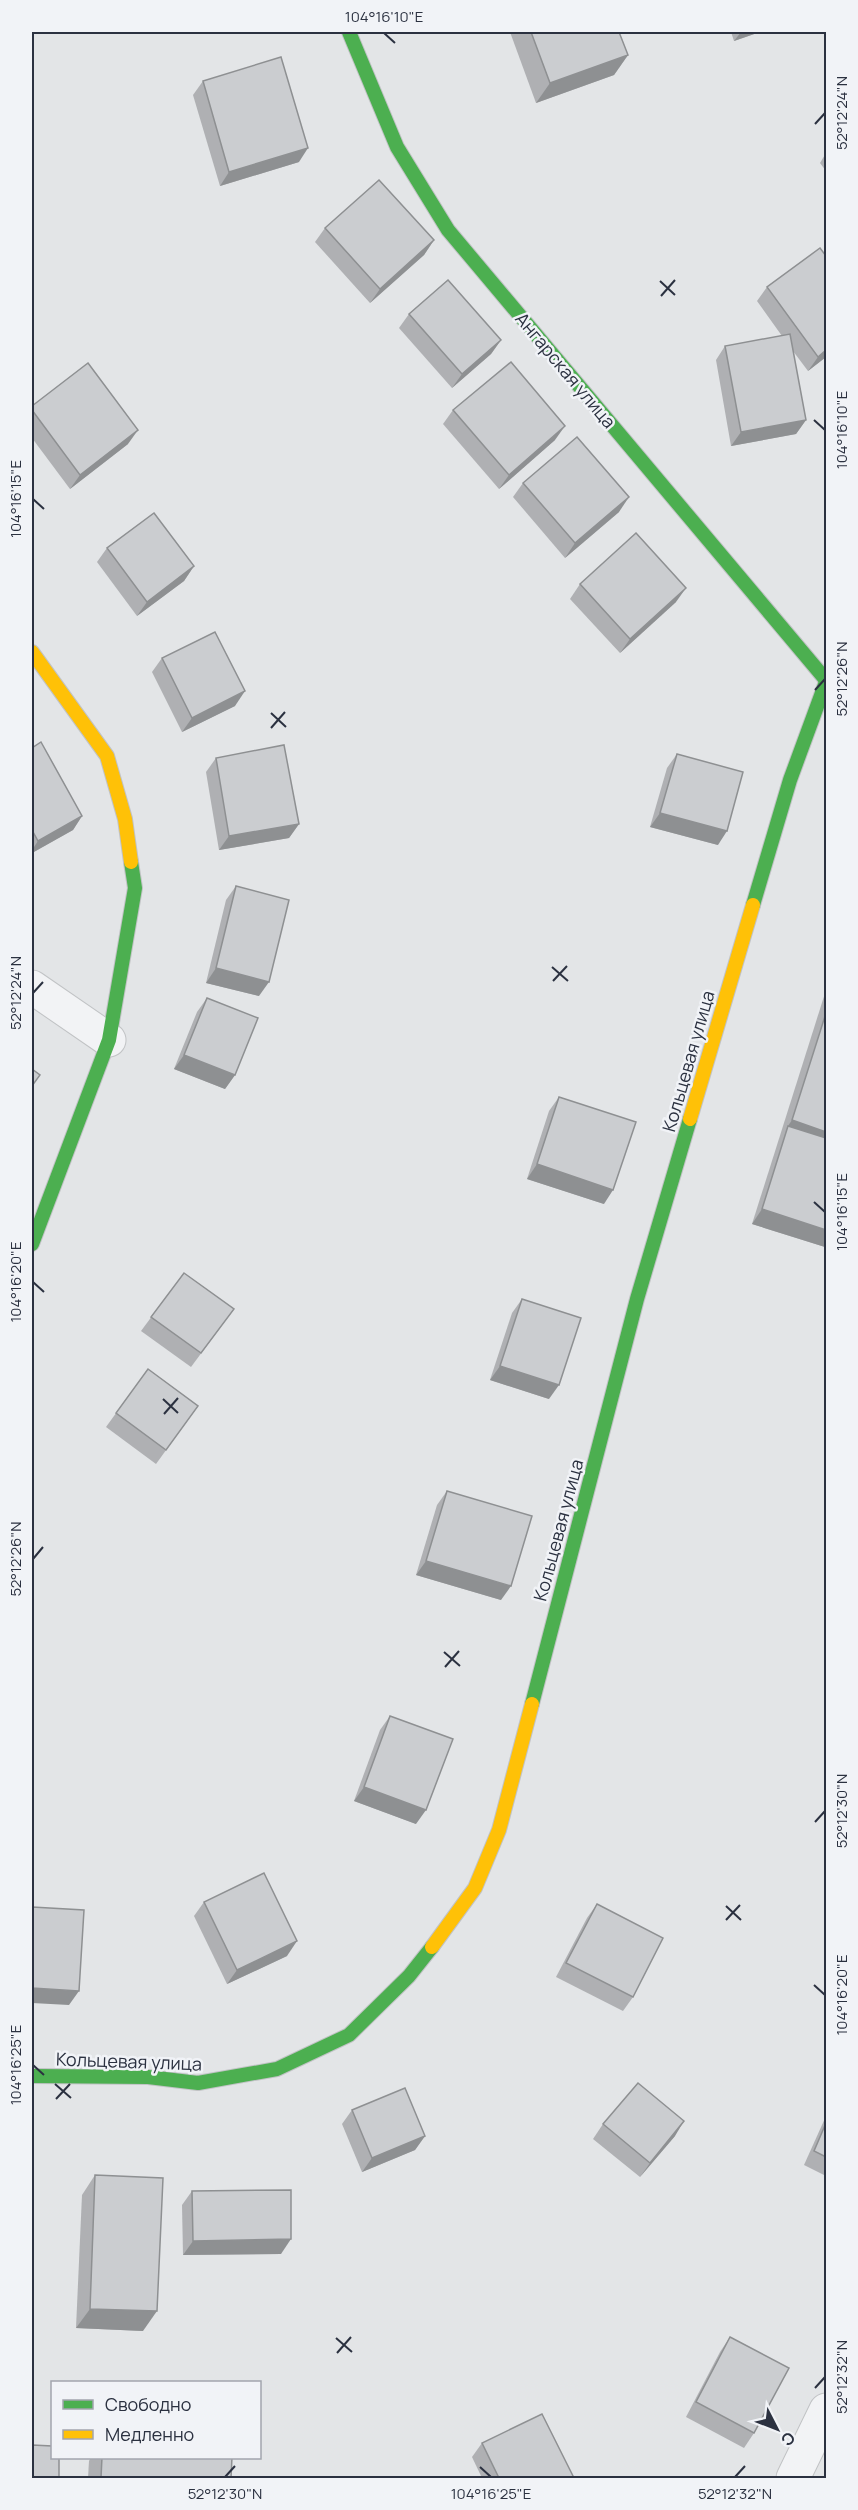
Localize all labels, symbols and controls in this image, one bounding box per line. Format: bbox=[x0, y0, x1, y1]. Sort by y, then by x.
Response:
text: 104°16'10"E bbox=[345, 6, 423, 27]
text: 52°12'24"N bbox=[831, 76, 852, 150]
street label: Ангарская улица bbox=[511, 307, 621, 433]
text: 104°16'10"E bbox=[831, 391, 852, 469]
text: 104°16'15"E bbox=[5, 460, 26, 538]
text: 52°12'26"N bbox=[831, 641, 852, 717]
text: 52°12'24"N bbox=[5, 956, 26, 1030]
street label: Кольцевая улица bbox=[656, 988, 720, 1134]
text: 104°16'15"E bbox=[831, 1173, 852, 1251]
text: 104°16'20"E bbox=[5, 1241, 26, 1323]
street label: Кольцевая улица bbox=[528, 1456, 588, 1604]
text: 52°12'26"N bbox=[5, 1521, 26, 1597]
text: 52°12'30"N bbox=[831, 1774, 852, 1848]
text: 104°16'20"E bbox=[831, 1954, 852, 2036]
text: 104°16'25"E bbox=[5, 2025, 26, 2105]
street label: Кольцевая улица bbox=[56, 2046, 202, 2076]
text: 52°12'32"N bbox=[831, 2340, 852, 2414]
legend bbox=[51, 2381, 261, 2459]
text: Свободно bbox=[105, 2392, 191, 2416]
north arrow bbox=[747, 2399, 807, 2459]
text: Медленно bbox=[105, 2422, 194, 2446]
text: С bbox=[776, 2427, 800, 2451]
text: 52°12'30"N bbox=[188, 2483, 262, 2504]
text: 104°16'25"E bbox=[451, 2483, 531, 2504]
text: 52°12'32"N bbox=[698, 2483, 772, 2504]

